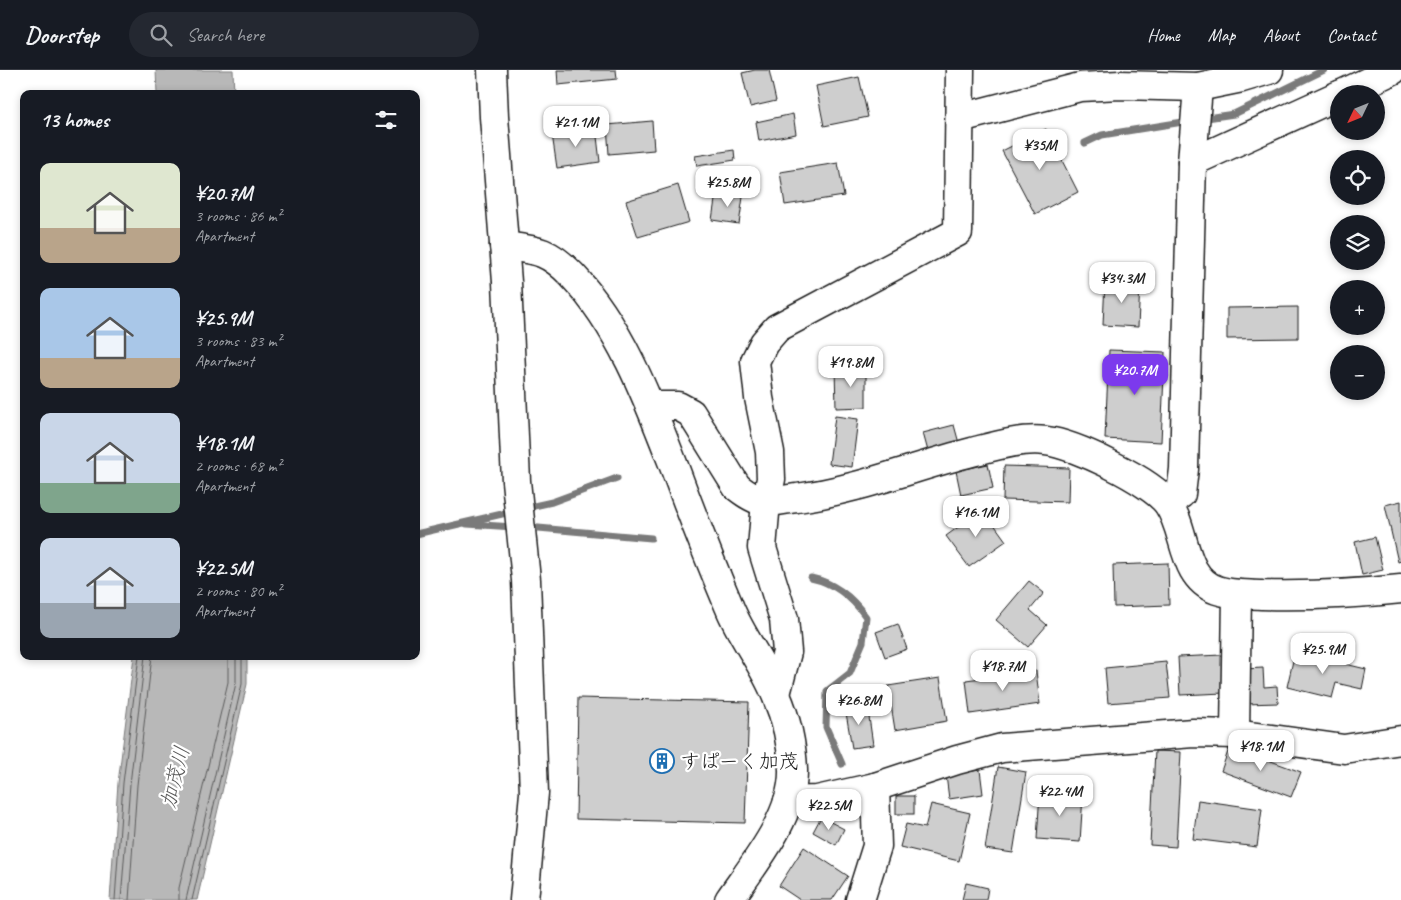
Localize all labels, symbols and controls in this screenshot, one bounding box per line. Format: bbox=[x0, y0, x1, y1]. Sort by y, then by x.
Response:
search box bbox=[129, 12, 479, 57]
text: Doorstep bbox=[25, 20, 99, 50]
icon: search bbox=[147, 21, 175, 49]
text: Search here bbox=[187, 23, 264, 47]
text: Home bbox=[1147, 24, 1180, 46]
text: Map bbox=[1208, 24, 1235, 46]
text: About bbox=[1263, 24, 1299, 46]
text: Contact bbox=[1327, 24, 1376, 46]
north arrow bbox=[1330, 85, 1385, 140]
map controls bbox=[1330, 85, 1385, 400]
icon: filters bbox=[372, 106, 400, 134]
pin: ¥21.1M bbox=[535, 106, 617, 148]
text: 13 homes bbox=[40, 107, 109, 133]
text: ¥21.1M bbox=[554, 112, 598, 132]
pin: ¥35M bbox=[1010, 128, 1070, 171]
text: ¥35M bbox=[1023, 135, 1057, 155]
button: locate bbox=[1330, 150, 1385, 205]
pin: ¥25.8M bbox=[687, 166, 769, 208]
text: ¥25.8M bbox=[706, 172, 750, 192]
text: ¥20.7M bbox=[195, 180, 252, 206]
icon: home bbox=[80, 183, 140, 243]
text: 3 rooms · 86 m² bbox=[195, 206, 281, 226]
button: layers bbox=[1330, 215, 1385, 270]
text: Apartment bbox=[195, 226, 254, 246]
pin: ¥34.3M bbox=[1081, 262, 1163, 304]
text: ¥34.3M bbox=[1100, 268, 1144, 288]
button: + bbox=[1330, 280, 1385, 335]
text: ¥25.9M bbox=[195, 305, 252, 331]
icon: home bbox=[80, 308, 140, 368]
text: 3 rooms · 83 m² bbox=[195, 331, 281, 351]
button: − bbox=[1330, 345, 1385, 400]
pin: ¥19.8M bbox=[810, 346, 892, 388]
text: Apartment bbox=[195, 351, 254, 371]
text: ¥19.8M bbox=[829, 352, 873, 372]
pin: ¥20.7M bbox=[1094, 354, 1176, 396]
text: ¥20.7M bbox=[1113, 360, 1157, 380]
text: ¥18.1M bbox=[195, 430, 252, 456]
icon: home bbox=[80, 433, 140, 493]
text: 2 rooms · 68 m² bbox=[195, 456, 281, 476]
text: Apartment bbox=[195, 476, 254, 496]
pin: ¥16.1M bbox=[935, 496, 1017, 538]
text: ¥16.1M bbox=[954, 502, 998, 522]
text: ¥22.5M bbox=[195, 555, 252, 581]
icon: home bbox=[80, 558, 140, 618]
text: 2 rooms · 80 m² bbox=[195, 581, 281, 601]
text: Apartment bbox=[195, 601, 254, 621]
pin: ¥25.9M bbox=[1282, 632, 1364, 675]
text: ¥25.9M bbox=[1301, 639, 1345, 659]
pin: ¥18.7M bbox=[962, 650, 1044, 692]
text: ¥18.7M bbox=[981, 656, 1025, 676]
pin: ¥26.8M bbox=[818, 684, 900, 726]
text: ¥26.8M bbox=[837, 690, 881, 710]
pin: ¥18.1M bbox=[1220, 730, 1302, 772]
text: ¥18.1M bbox=[1239, 736, 1283, 756]
water label: 加茂川 bbox=[155, 743, 195, 811]
building icon: すぱーく加茂 bbox=[649, 748, 675, 774]
place label: すぱーく加茂 bbox=[680, 749, 799, 774]
pin: ¥22.4M bbox=[1019, 774, 1101, 817]
text: ¥22.4M bbox=[1038, 781, 1082, 801]
pin: ¥22.5M bbox=[788, 788, 870, 831]
text: ¥22.5M bbox=[807, 795, 851, 815]

